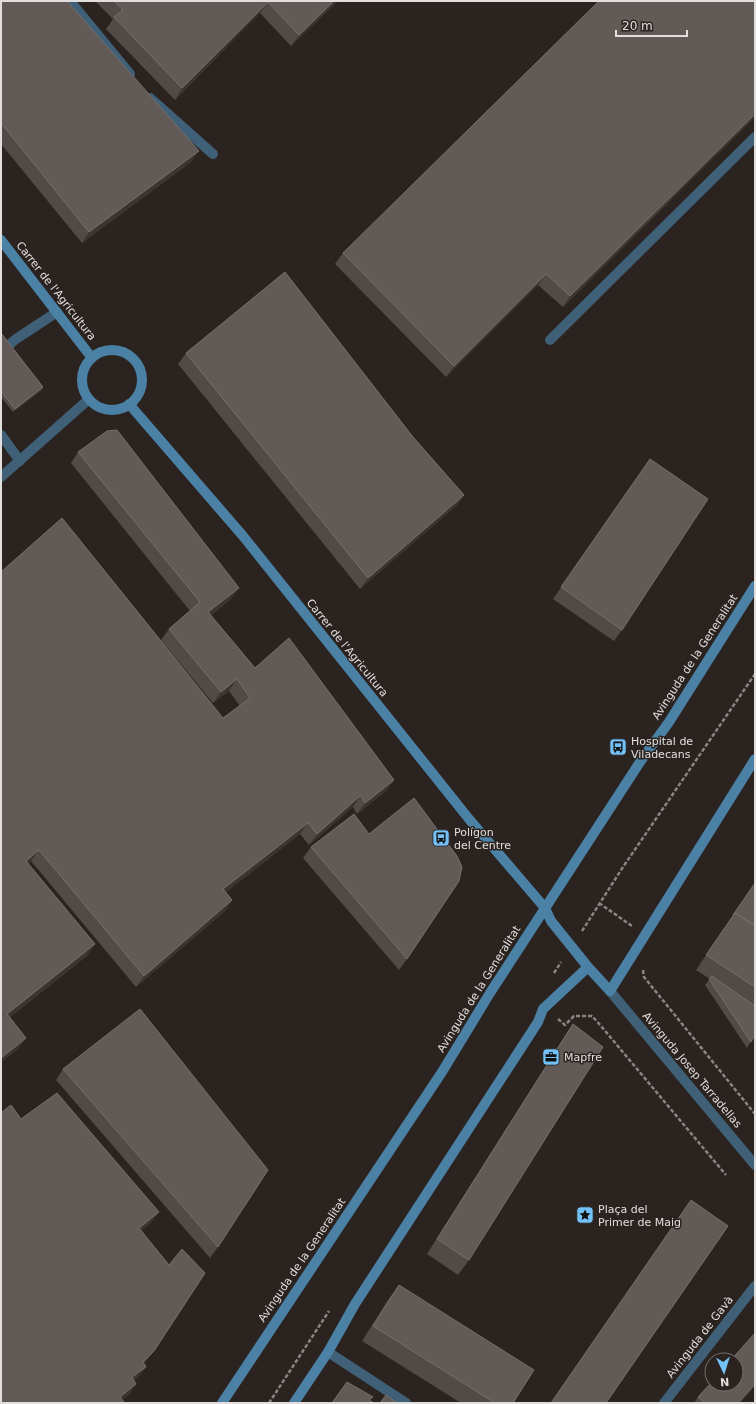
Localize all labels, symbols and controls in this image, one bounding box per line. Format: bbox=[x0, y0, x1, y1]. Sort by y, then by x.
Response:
scale bar bbox=[616, 12, 687, 38]
text: 20 m bbox=[622, 19, 653, 33]
street label: Carrer de l'Agricultura bbox=[13, 239, 99, 343]
street label: Avinguda de la Generalitat bbox=[650, 591, 741, 722]
street label: Carrer de l'Agricultura bbox=[304, 597, 390, 699]
place label: Hospital de Viladecans bbox=[631, 735, 693, 761]
bus stop icon: Hospital de Viladecans bbox=[608, 737, 628, 757]
place label: Polígon del Centre bbox=[454, 826, 511, 852]
bus stop icon: Polígon del Centre bbox=[431, 828, 451, 848]
street label: Avinguda de la Generalitat bbox=[435, 923, 524, 1055]
street label: Avinguda Josep Tarradellas bbox=[640, 1009, 744, 1131]
office icon: Mapfre bbox=[541, 1047, 561, 1067]
place label: Mapfre bbox=[564, 1051, 602, 1064]
street label: Avinguda de la Generalitat bbox=[256, 1195, 349, 1325]
place label: Plaça del Primer de Maig bbox=[598, 1203, 681, 1229]
place icon: Plaça del Primer de Maig bbox=[575, 1205, 595, 1225]
street label: Avinguda de Gavà bbox=[664, 1293, 736, 1381]
north arrow bbox=[704, 1352, 744, 1392]
text: N bbox=[720, 1375, 730, 1388]

